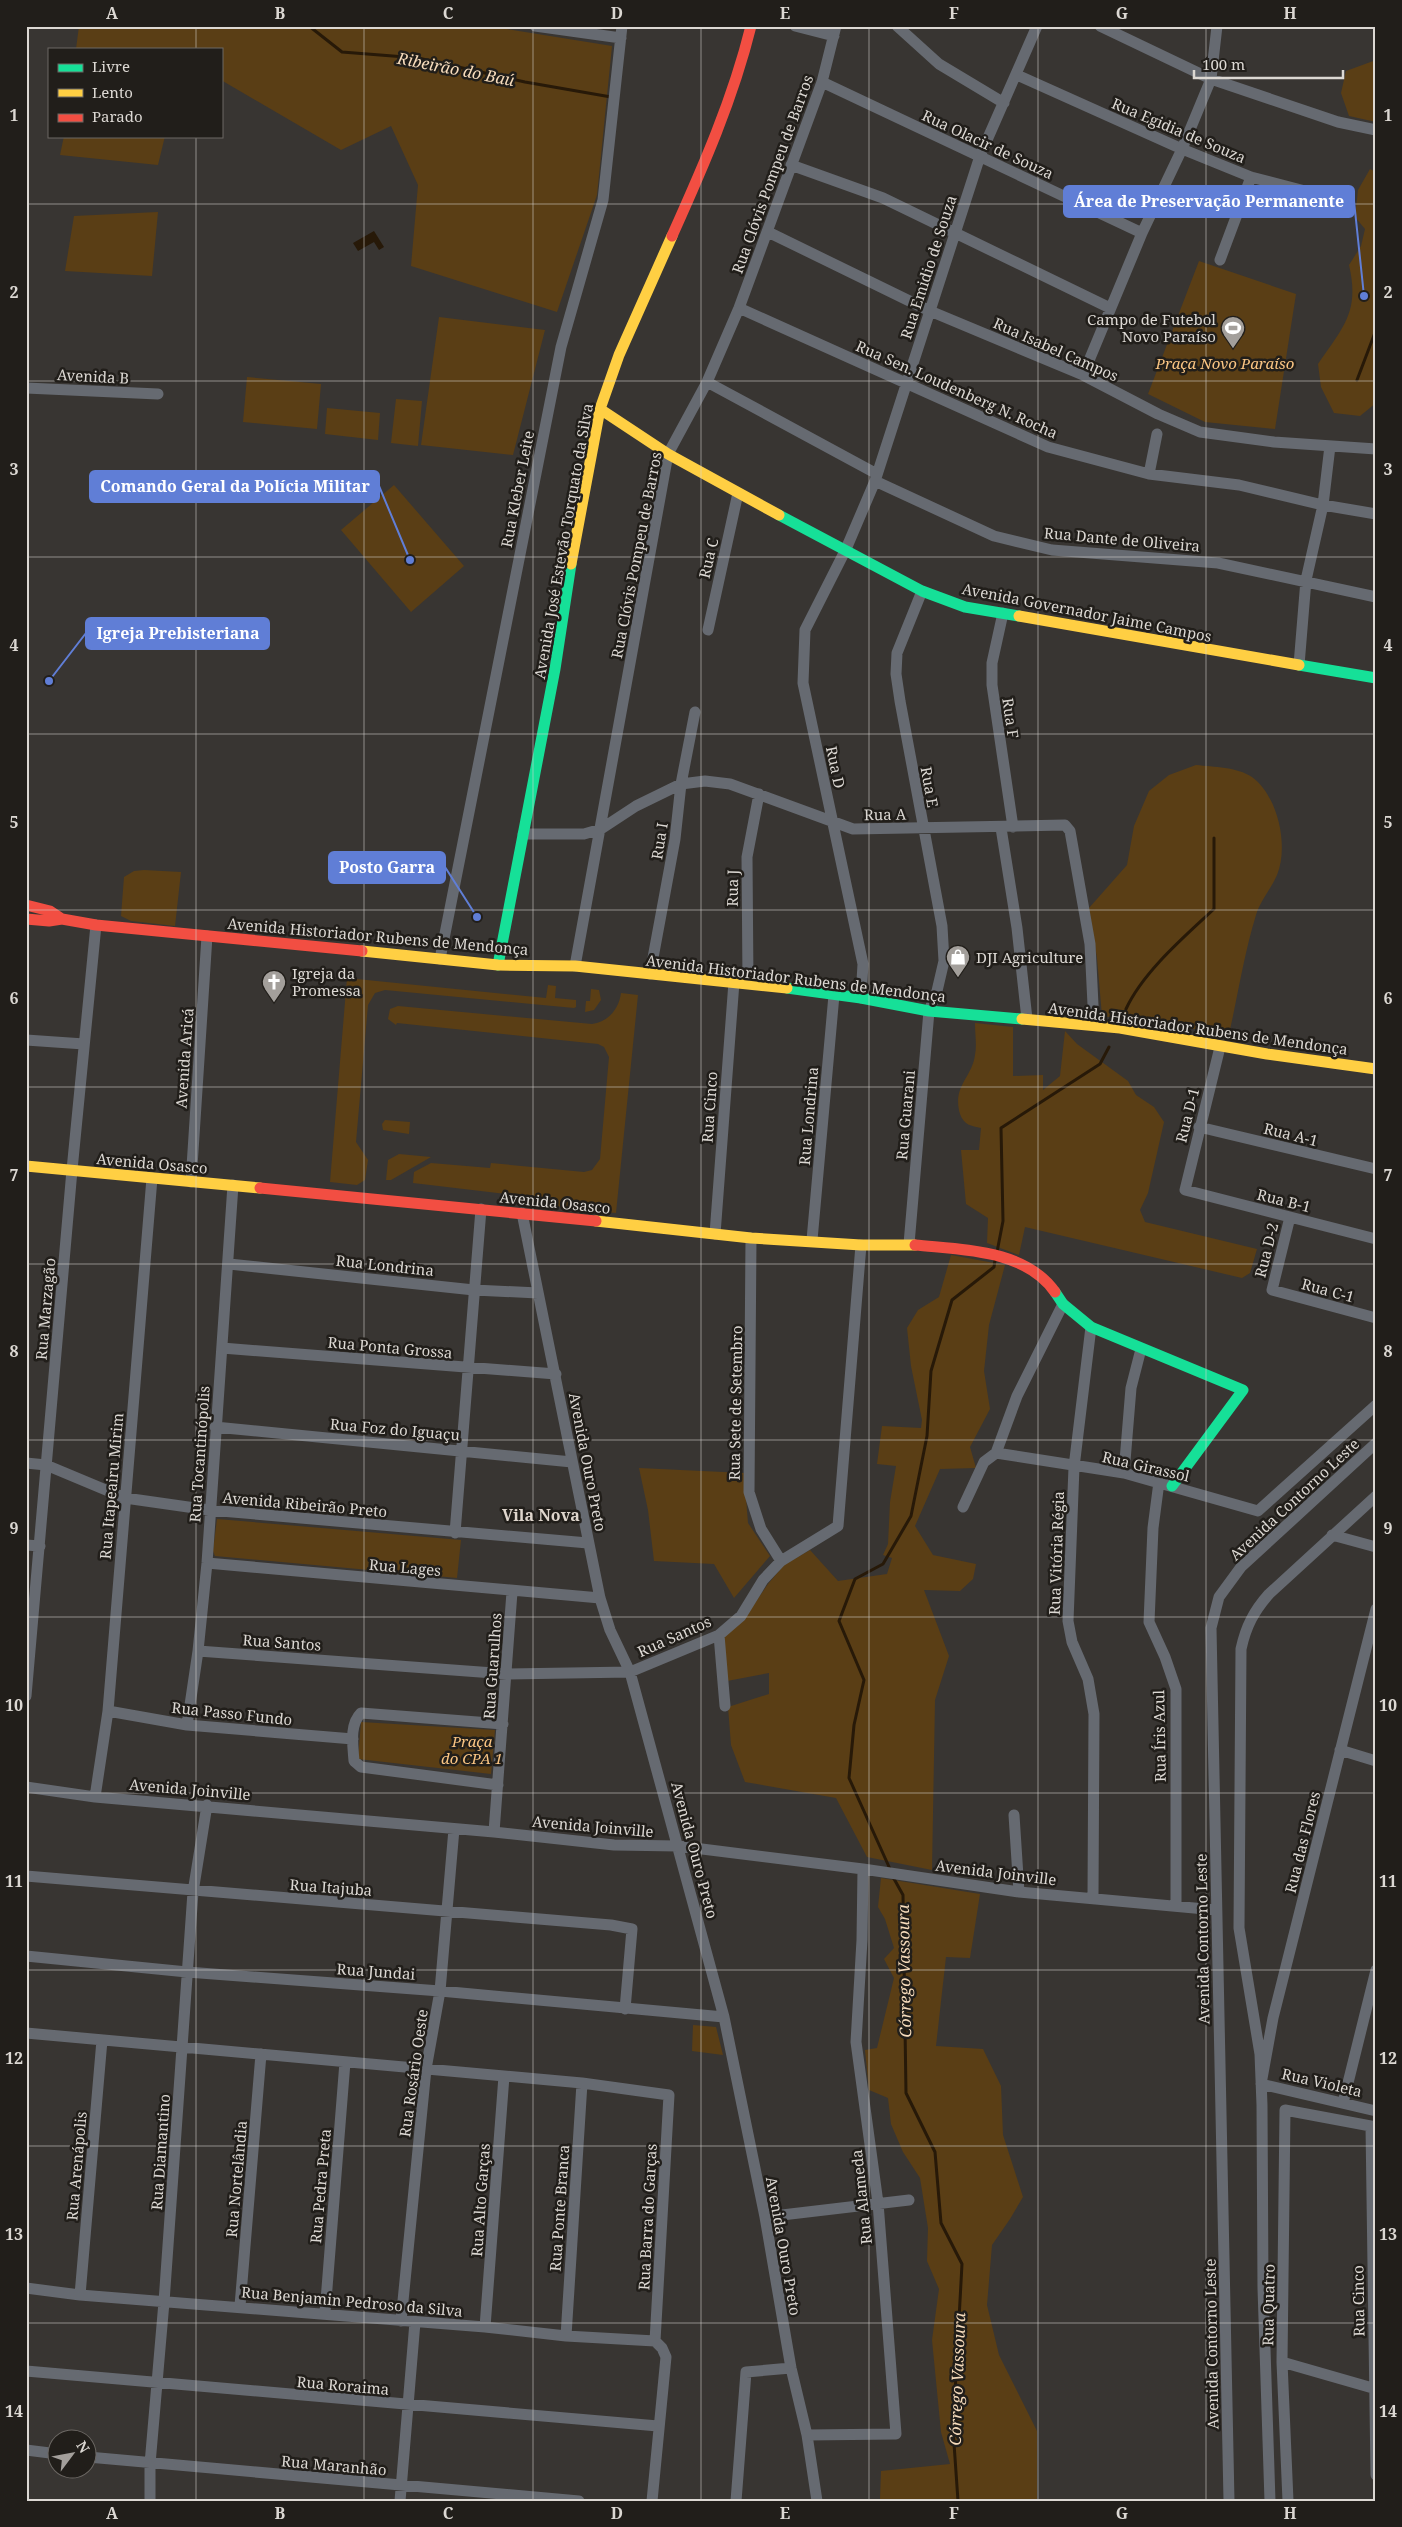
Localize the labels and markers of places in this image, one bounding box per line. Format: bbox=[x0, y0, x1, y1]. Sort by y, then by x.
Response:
callout: Área de Preservação Permanente bbox=[1064, 186, 1354, 217]
place label: Campo de Futebol Novo Paraíso bbox=[1087, 309, 1216, 346]
sports icon: Campo de Futebol Novo Paraíso bbox=[1220, 315, 1246, 349]
callout: Comando Geral da Polícia Militar bbox=[90, 471, 379, 502]
callout: Igreja Prebisteriana bbox=[86, 618, 269, 649]
callout: Posto Garra bbox=[329, 852, 445, 883]
shop icon: DJI Agriculture bbox=[945, 944, 971, 978]
place label: DJI Agriculture bbox=[976, 947, 1083, 967]
place label: Igreja da Promessa bbox=[292, 963, 361, 1000]
church icon: Igreja da Promessa bbox=[261, 969, 287, 1003]

